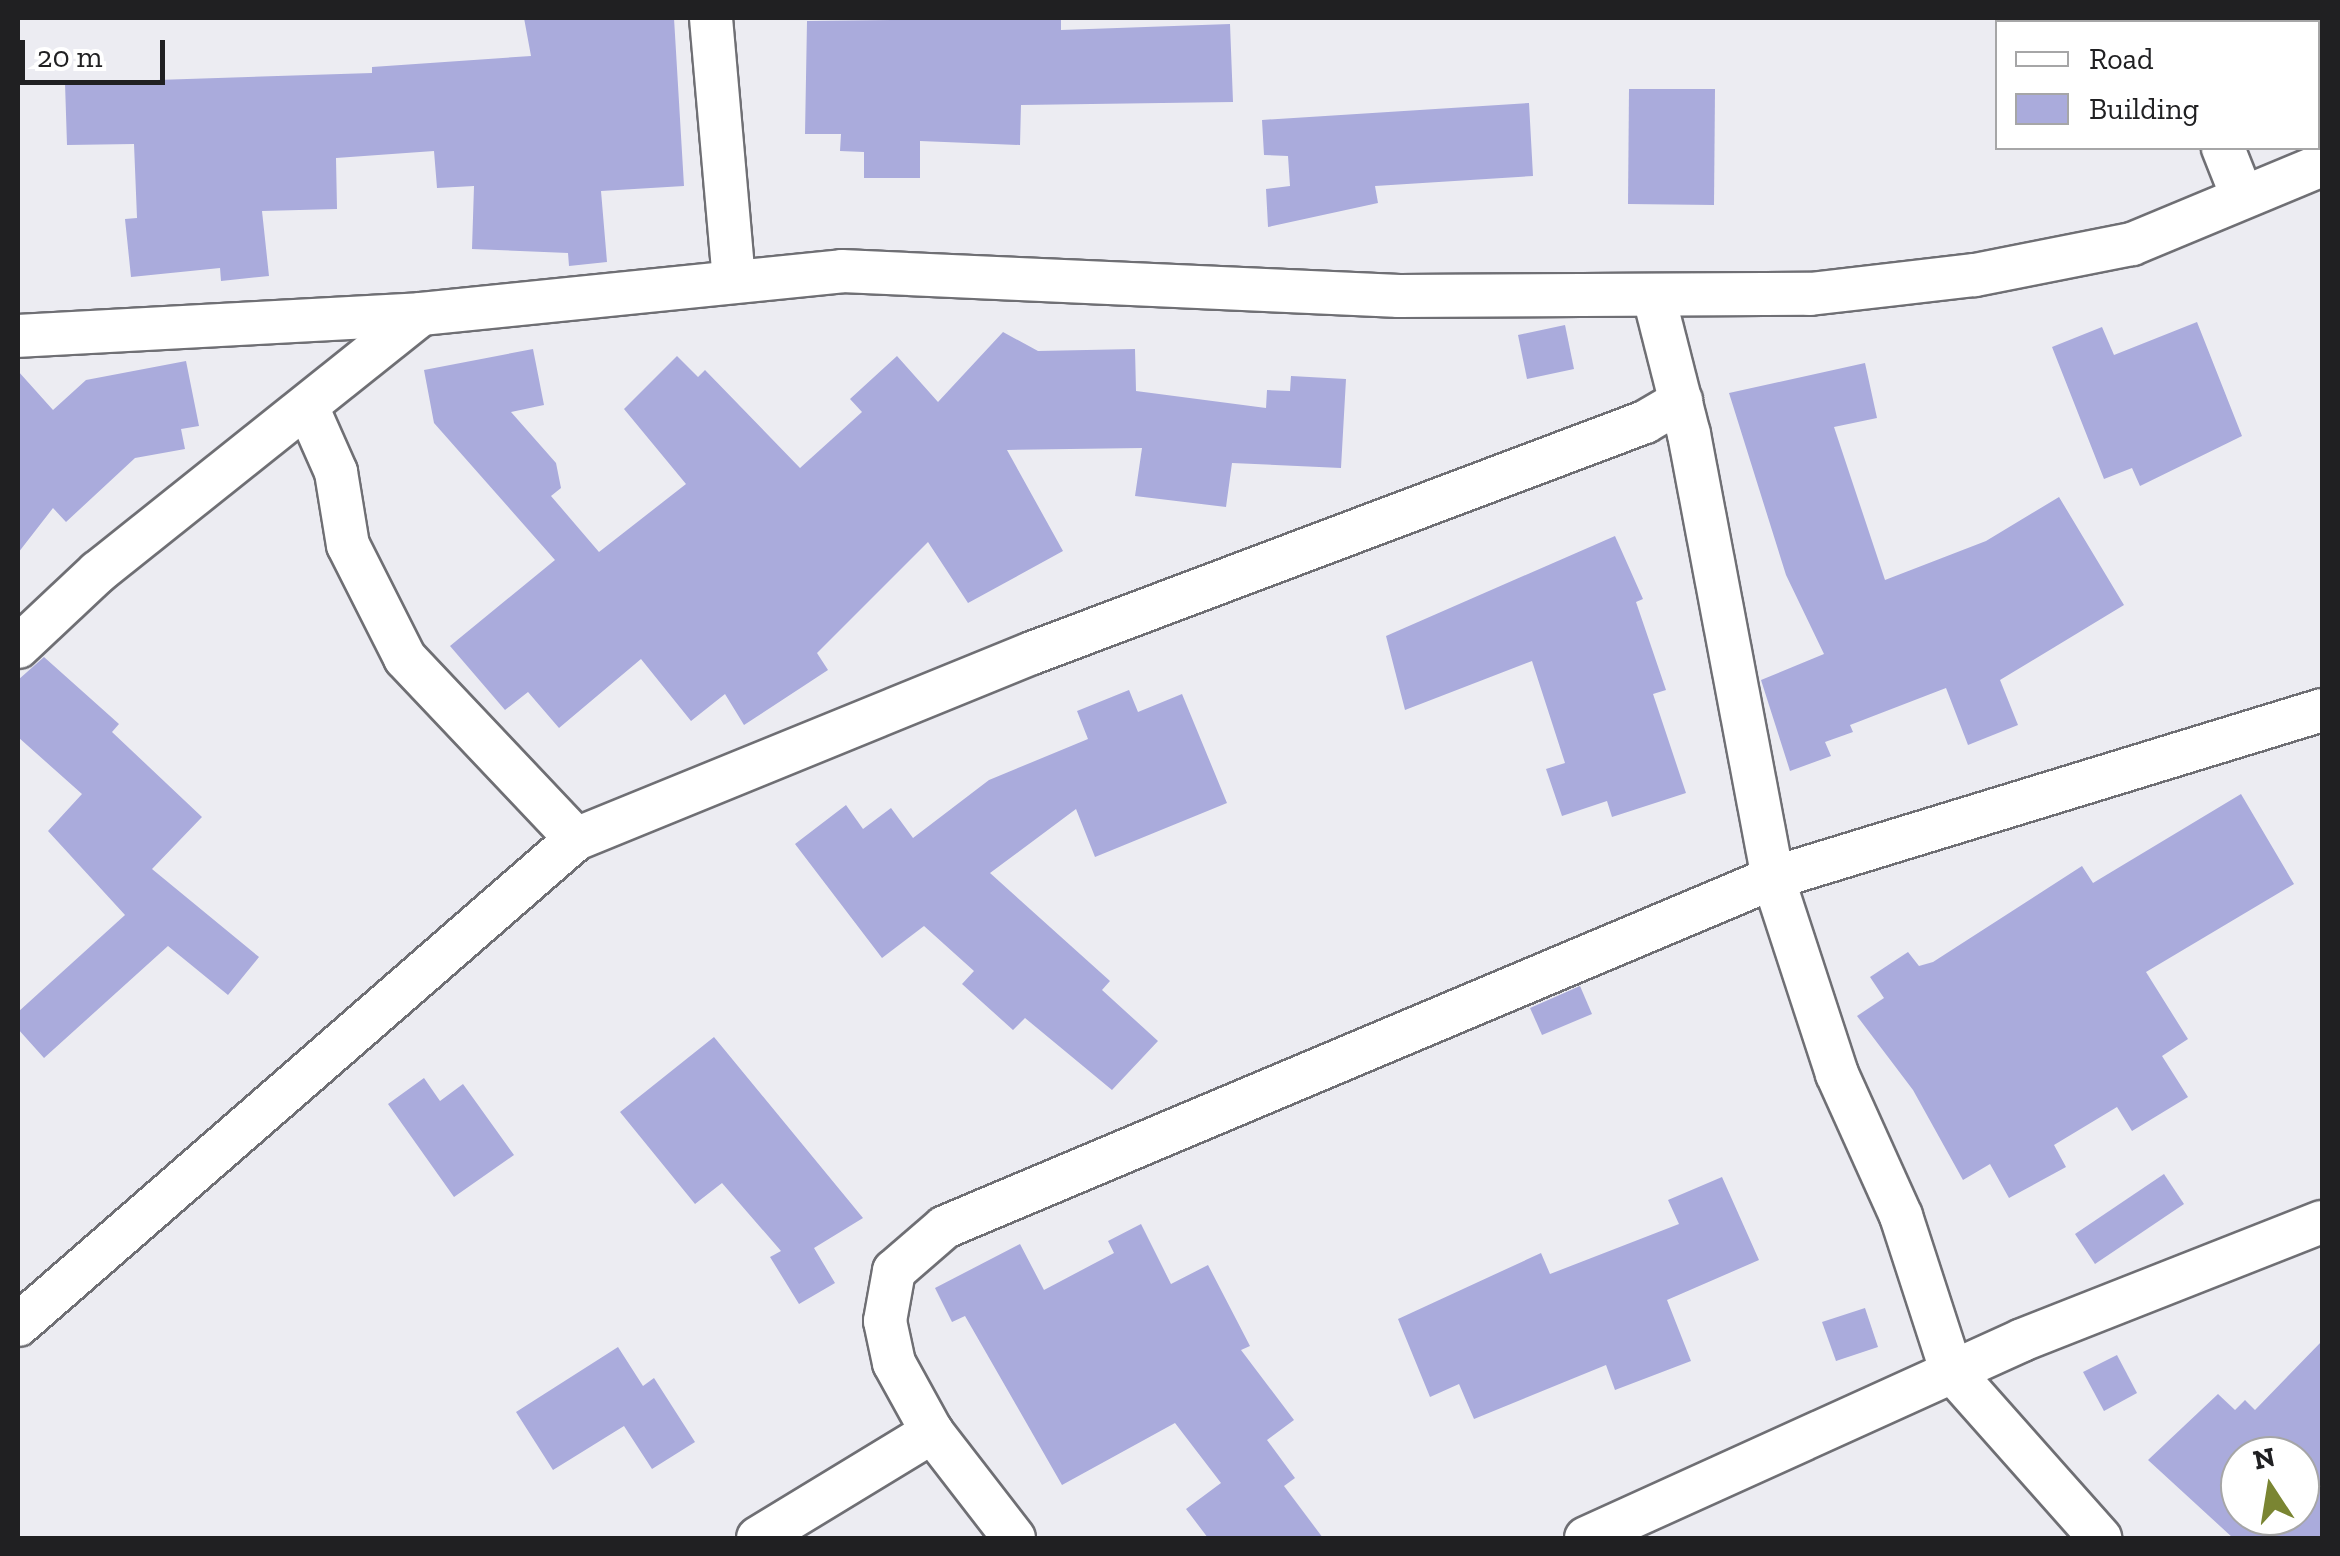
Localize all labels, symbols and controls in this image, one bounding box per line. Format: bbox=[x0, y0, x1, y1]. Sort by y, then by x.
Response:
scale bar bbox=[25, 20, 170, 82]
legend bbox=[1995, 20, 2320, 150]
text: 20 m bbox=[37, 39, 102, 75]
text: Road bbox=[2089, 41, 2154, 77]
text: Building bbox=[2089, 91, 2199, 127]
north arrow bbox=[2220, 1436, 2320, 1536]
text: N bbox=[2250, 1440, 2278, 1476]

